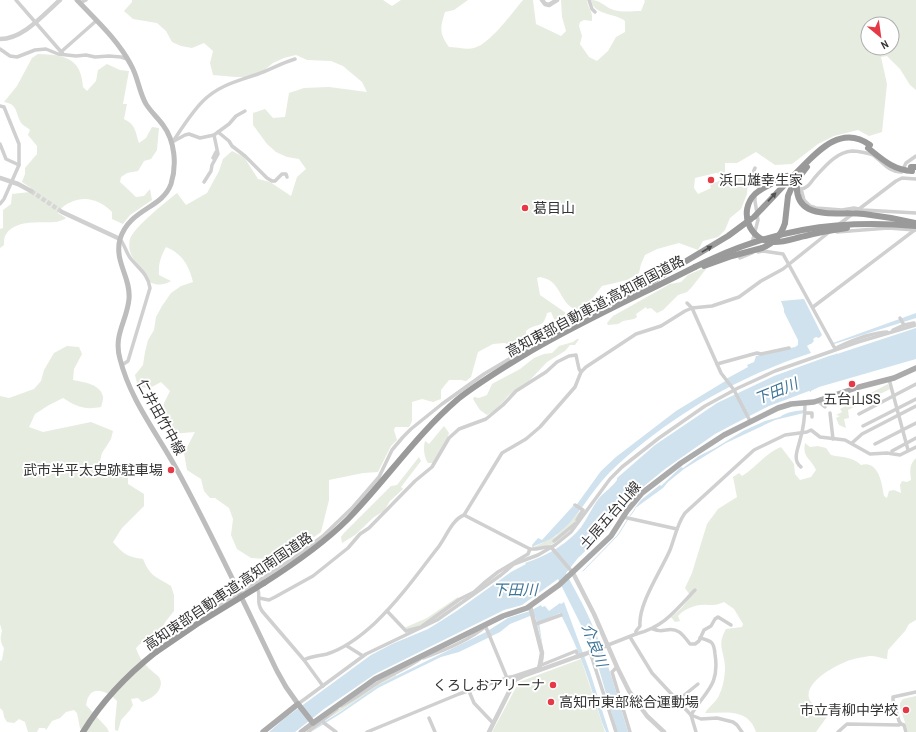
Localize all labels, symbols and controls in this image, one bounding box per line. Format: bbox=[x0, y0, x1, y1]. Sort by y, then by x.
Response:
north arrow bbox=[860, 16, 900, 56]
text: N bbox=[879, 37, 891, 52]
place label: 浜口雄幸生家 bbox=[719, 171, 803, 189]
marker: 浜口雄幸生家 bbox=[706, 175, 716, 185]
one-way arrow bbox=[767, 192, 777, 202]
place label: 葛目山 bbox=[533, 199, 575, 217]
marker: 葛目山 bbox=[520, 203, 530, 213]
one-way arrow bbox=[702, 245, 712, 253]
street label: 高知東部自動車道;高知南国道路 bbox=[503, 251, 687, 361]
water label: 下田川 bbox=[751, 372, 803, 409]
street label: 仁井田竹中線 bbox=[133, 376, 189, 458]
marker: 五台山SS bbox=[847, 379, 857, 389]
place label: 五台山SS bbox=[823, 390, 881, 408]
place label: 武市半平太史跡駐車場 bbox=[23, 461, 163, 479]
marker: 武市半平太史跡駐車場 bbox=[166, 465, 176, 475]
street label: 土居五台山線 bbox=[576, 477, 644, 553]
street label: 高知東部自動車道;高知南国道路 bbox=[140, 528, 316, 654]
water label: 下田川 bbox=[492, 579, 539, 600]
water label: 介良川 bbox=[577, 620, 614, 672]
place label: くろしおアリーナ bbox=[433, 676, 545, 694]
marker: くろしおアリーナ bbox=[548, 680, 558, 690]
place label: 高知市東部総合運動場 bbox=[559, 693, 699, 711]
marker: 高知市東部総合運動場 bbox=[546, 697, 556, 707]
place label: 市立青柳中学校 bbox=[800, 701, 898, 719]
marker: 市立青柳中学校 bbox=[901, 705, 911, 715]

